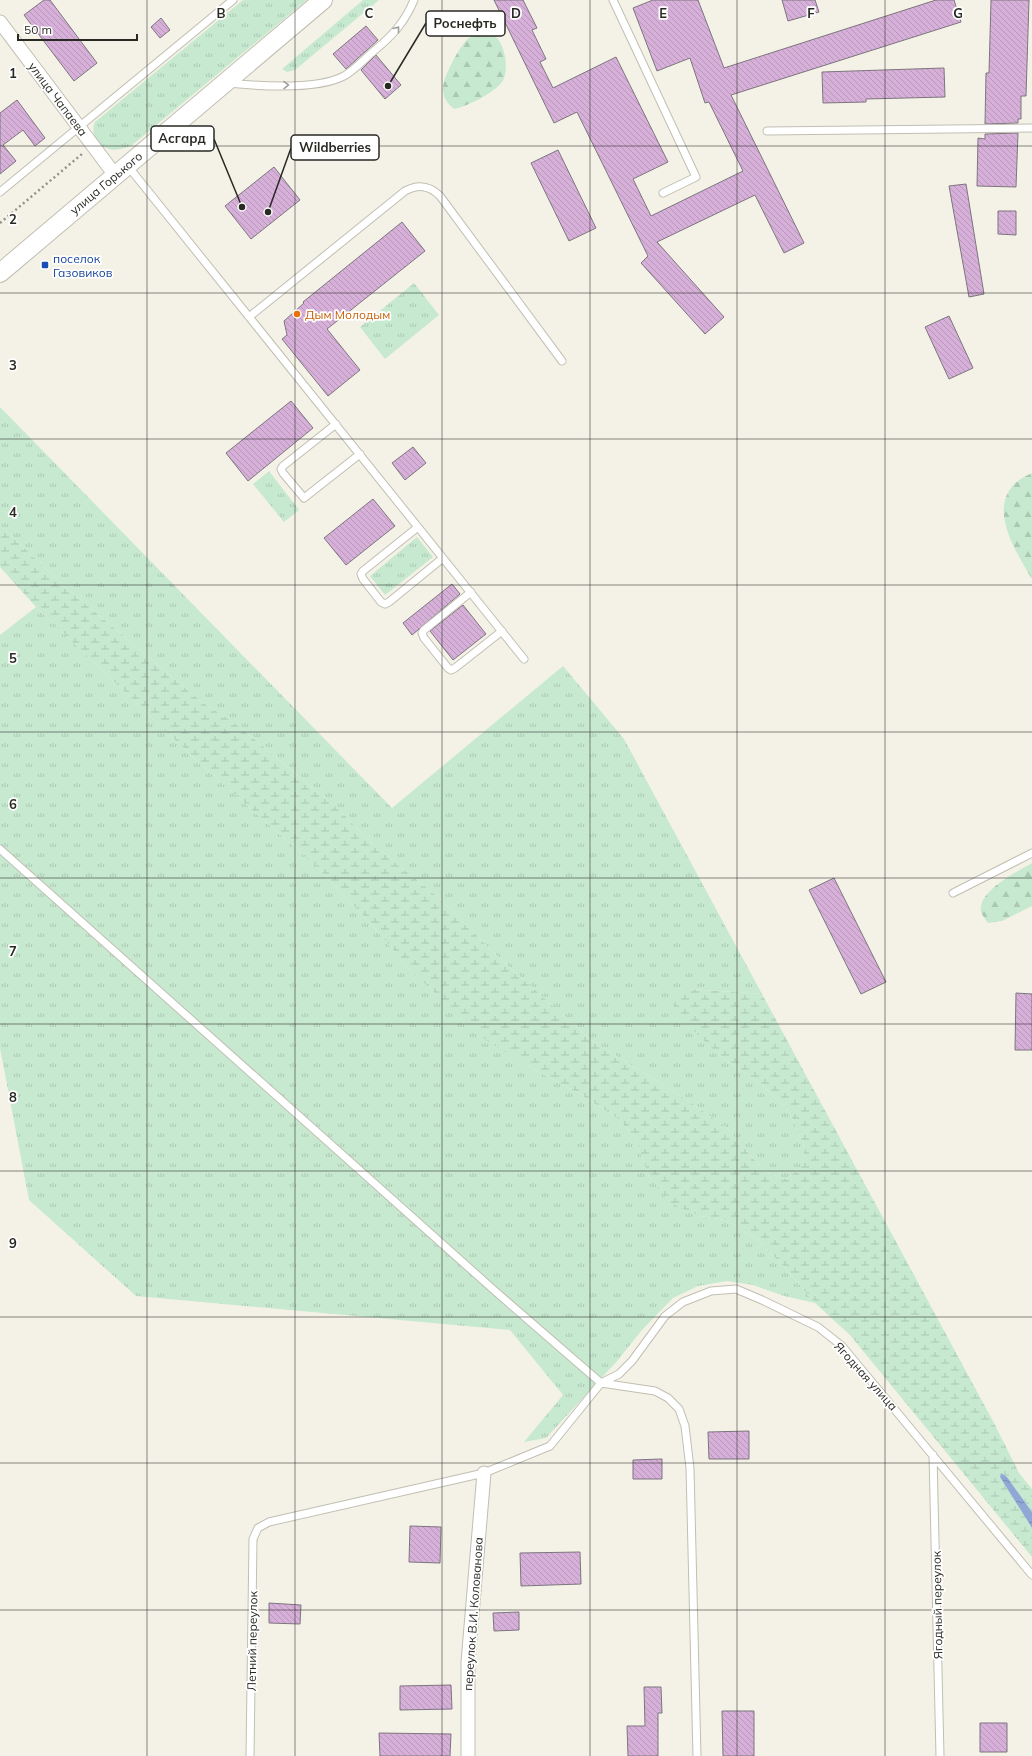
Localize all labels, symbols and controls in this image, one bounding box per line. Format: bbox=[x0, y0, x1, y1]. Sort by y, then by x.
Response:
text: B bbox=[217, 5, 226, 21]
text: C bbox=[365, 5, 374, 21]
text: D bbox=[511, 5, 521, 21]
text: E bbox=[659, 5, 667, 21]
text: F bbox=[807, 5, 815, 21]
text: G bbox=[953, 5, 963, 21]
callout: Роснефть bbox=[426, 11, 505, 36]
text: Роснефть bbox=[433, 15, 497, 31]
scale bar bbox=[18, 16, 137, 42]
text: 50 m bbox=[24, 22, 52, 37]
one-way arrow bbox=[393, 27, 400, 34]
street label: улица Чапаева bbox=[25, 59, 91, 139]
text: 1 bbox=[9, 65, 17, 81]
one-way arrow bbox=[283, 81, 289, 89]
callout: Асгард bbox=[151, 126, 214, 151]
text: Асгард bbox=[158, 130, 206, 146]
callout: Wildberries bbox=[291, 135, 379, 160]
text: Wildberries bbox=[299, 139, 371, 155]
street label: улица Горького bbox=[67, 148, 145, 218]
text: 2 bbox=[9, 211, 17, 227]
place label: поселок Газовиков bbox=[53, 251, 113, 280]
marker: поселок Газовиков bbox=[40, 260, 50, 270]
place label: Дым Молодым bbox=[305, 307, 390, 322]
marker: Дым Молодым bbox=[292, 309, 302, 319]
text: 3 bbox=[9, 357, 17, 373]
text: 4 bbox=[9, 504, 17, 520]
text: 5 bbox=[9, 650, 17, 666]
text: 6 bbox=[9, 796, 17, 812]
text: 7 bbox=[9, 943, 17, 959]
text: 8 bbox=[9, 1089, 17, 1105]
text: 9 bbox=[9, 1235, 17, 1251]
street label: Ягодная улица bbox=[831, 1339, 901, 1413]
street label: переулок В.И. Колованова bbox=[460, 1537, 486, 1691]
street label: Ягодный переулок bbox=[929, 1550, 945, 1659]
street label: Летний переулок bbox=[244, 1590, 260, 1691]

